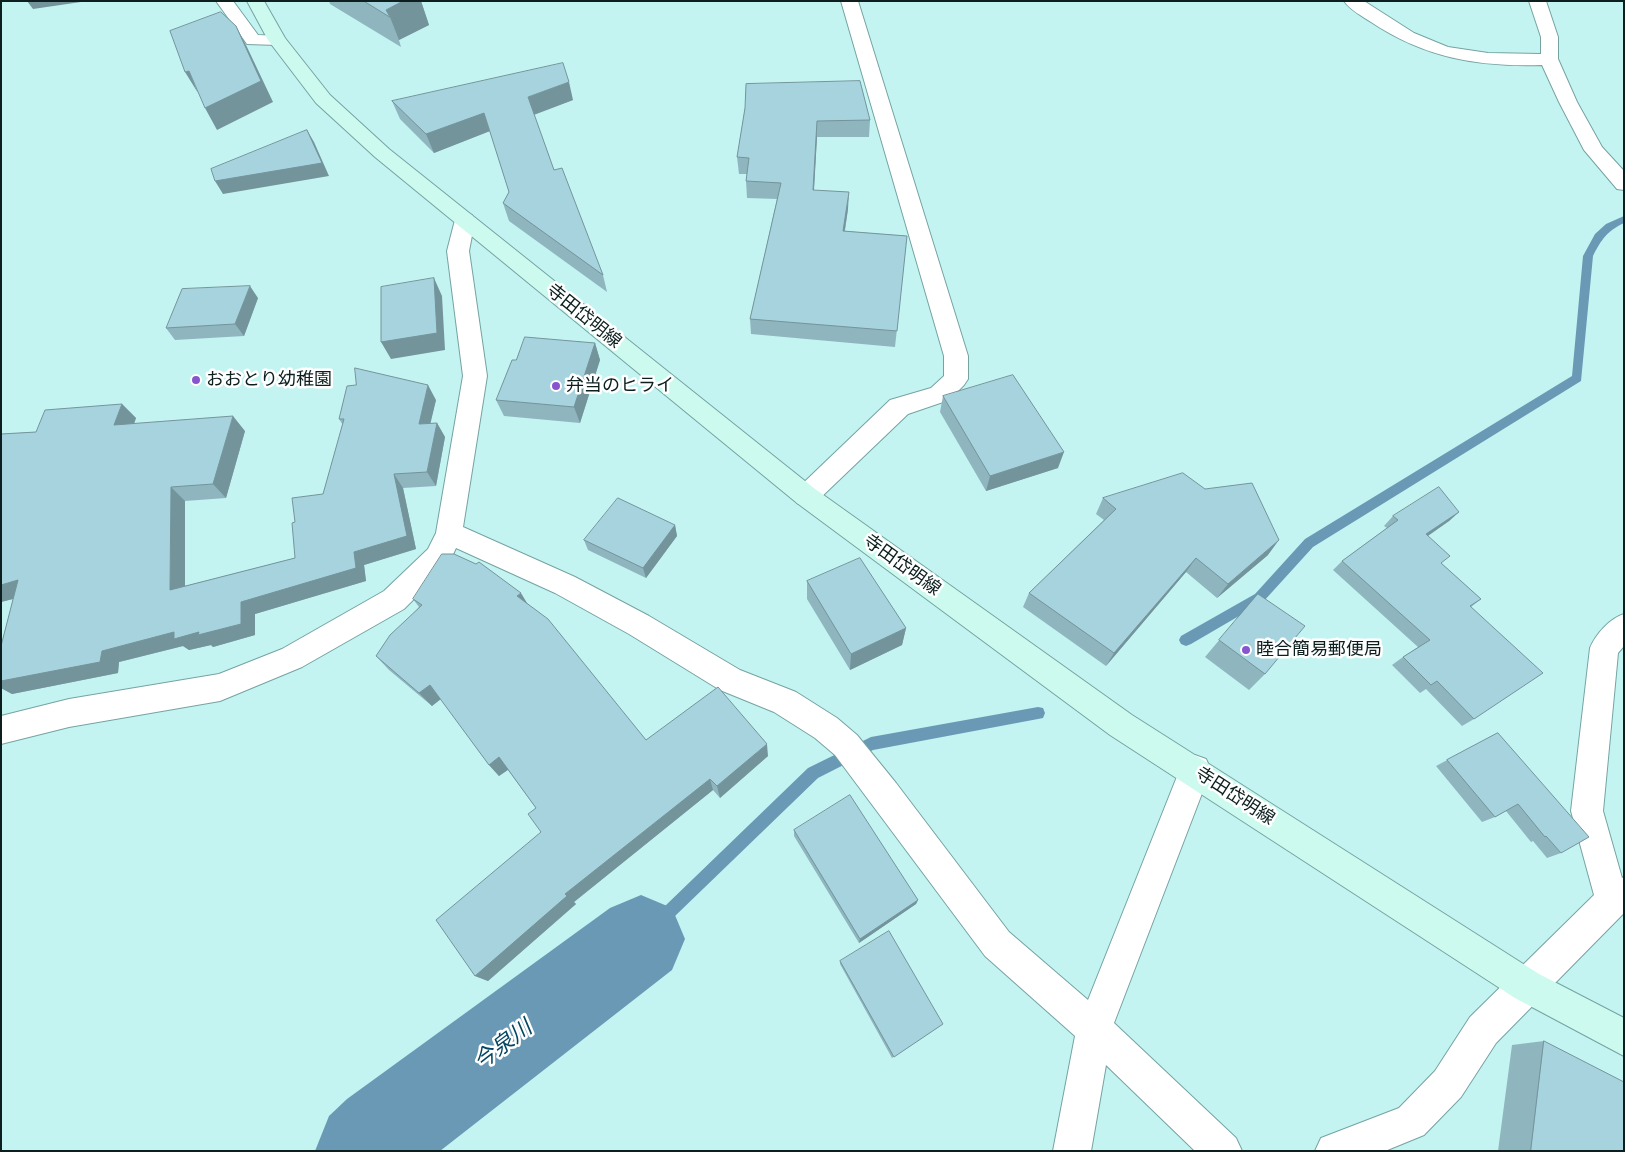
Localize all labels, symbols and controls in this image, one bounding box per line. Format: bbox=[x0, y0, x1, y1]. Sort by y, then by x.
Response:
street label: 寺田岱明線 bbox=[542, 279, 626, 353]
place label: おおとり幼稚園 bbox=[206, 369, 332, 391]
marker: おおとり幼稚園 bbox=[190, 374, 202, 386]
place label: 弁当のヒライ bbox=[566, 375, 674, 397]
marker: 弁当のヒライ bbox=[550, 380, 562, 392]
street label: 寺田岱明線 bbox=[859, 530, 945, 600]
place label: 睦合簡易郵便局 bbox=[1256, 639, 1382, 661]
marker: 睦合簡易郵便局 bbox=[1240, 644, 1252, 656]
street label: 寺田岱明線 bbox=[1191, 762, 1279, 830]
water label: 今泉川 bbox=[469, 1015, 537, 1075]

